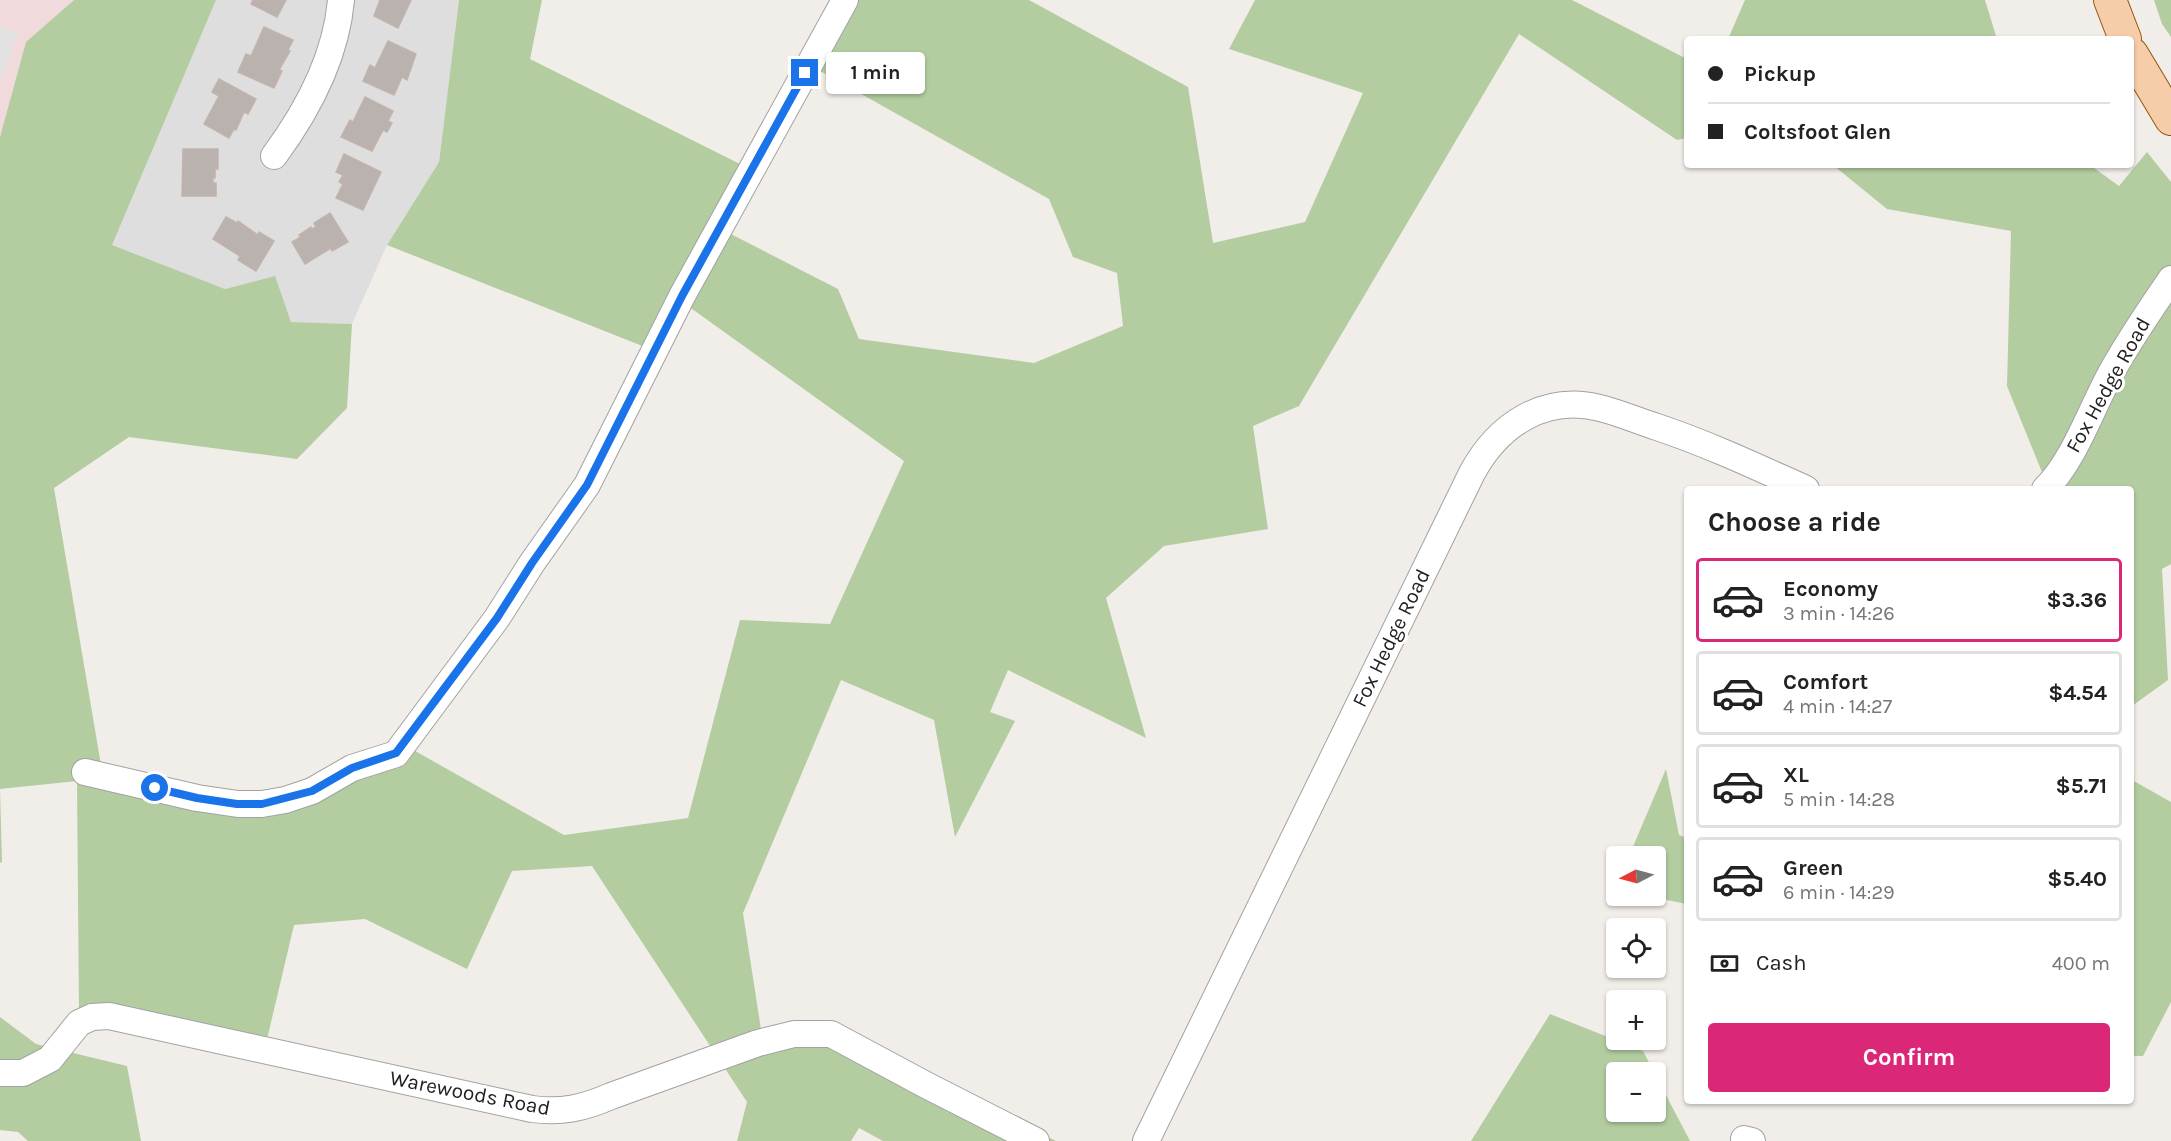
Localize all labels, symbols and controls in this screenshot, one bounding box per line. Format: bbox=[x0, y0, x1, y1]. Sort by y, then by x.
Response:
callout: 1 min bbox=[826, 52, 925, 94]
route end bbox=[791, 59, 818, 86]
text: 1 min bbox=[850, 61, 901, 84]
text: Pickup bbox=[1744, 61, 1816, 87]
text: Coltsfoot Glen bbox=[1744, 119, 1891, 145]
street label: Fox Hedge Road bbox=[2061, 313, 2155, 457]
text: Choose a ride bbox=[1708, 506, 1881, 538]
street label: Fox Hedge Road bbox=[1347, 565, 1435, 711]
icon: car bbox=[1711, 573, 1765, 627]
text: Economy bbox=[1783, 576, 1878, 602]
text: $3.36 bbox=[2046, 587, 2107, 613]
text: 3 min · 14:26 bbox=[1783, 602, 1895, 625]
icon: car bbox=[1711, 666, 1765, 720]
text: Comfort bbox=[1783, 669, 1868, 695]
text: $4.54 bbox=[2048, 680, 2107, 706]
text: 4 min · 14:27 bbox=[1783, 695, 1892, 718]
icon: car bbox=[1711, 759, 1765, 813]
text: XL bbox=[1783, 762, 1809, 788]
text: $5.71 bbox=[2056, 773, 2107, 799]
route start bbox=[141, 774, 168, 801]
text: 5 min · 14:28 bbox=[1783, 788, 1895, 811]
north arrow bbox=[1606, 846, 1666, 906]
map controls bbox=[1606, 846, 1666, 1122]
icon: car bbox=[1711, 852, 1765, 906]
text: Green bbox=[1783, 855, 1844, 881]
text: $5.40 bbox=[2047, 866, 2107, 892]
text: 6 min · 14:29 bbox=[1783, 881, 1895, 904]
button: locate bbox=[1606, 918, 1666, 978]
icon: cash bbox=[1708, 947, 1741, 980]
text: Cash bbox=[1756, 950, 1806, 976]
text: 400 m bbox=[2052, 952, 2110, 975]
button: + bbox=[1606, 990, 1666, 1050]
button: Confirm bbox=[1708, 1023, 2110, 1092]
button: − bbox=[1606, 1062, 1666, 1122]
street label: Warewoods Road bbox=[388, 1066, 552, 1120]

